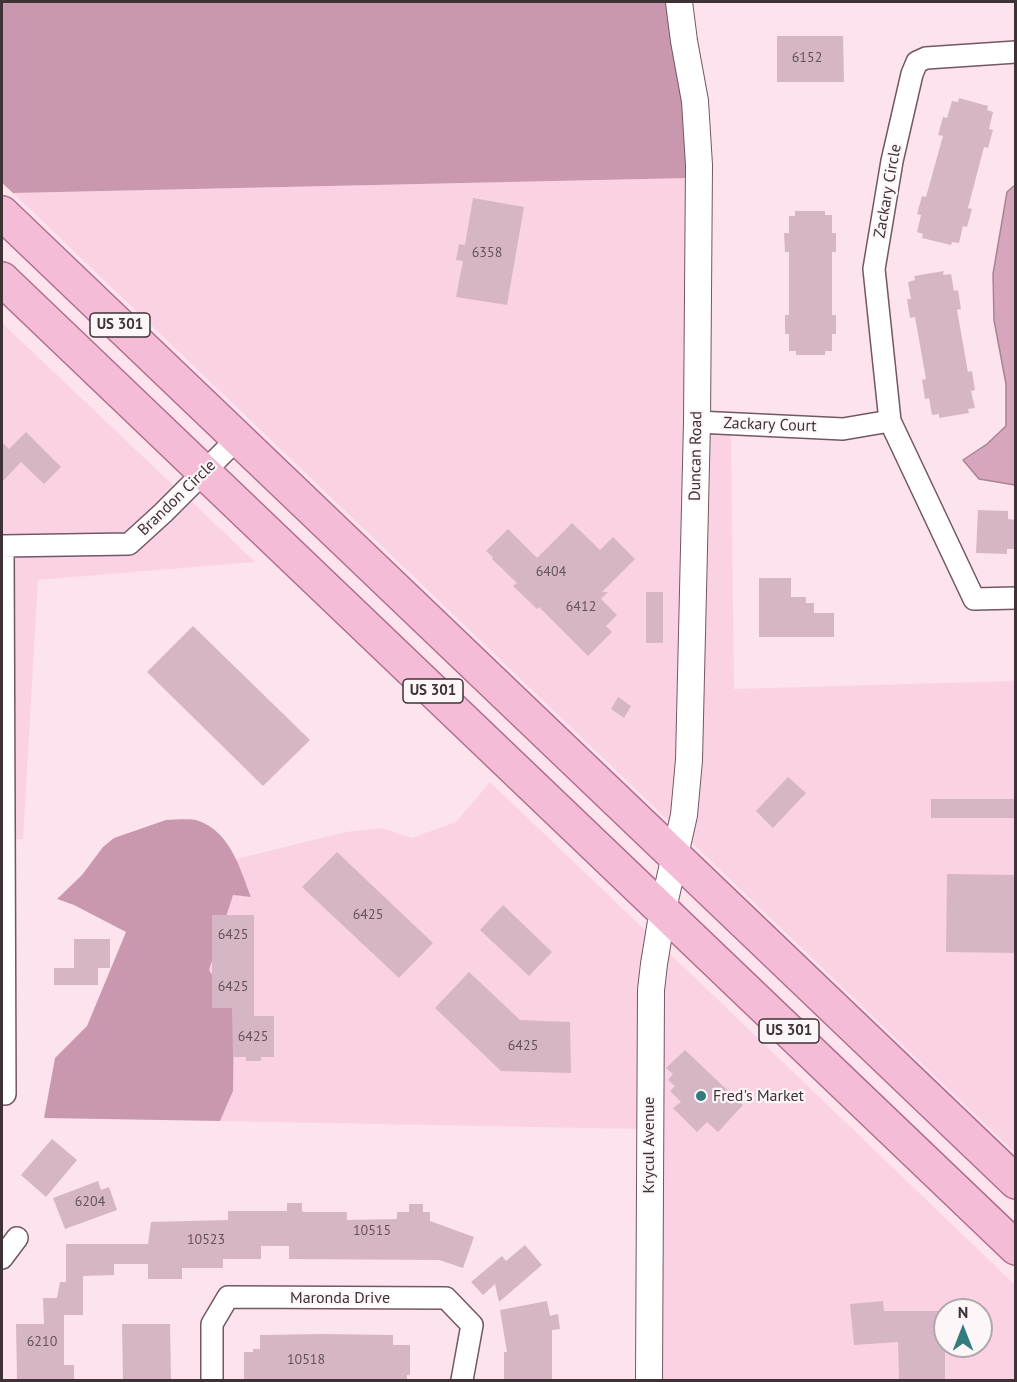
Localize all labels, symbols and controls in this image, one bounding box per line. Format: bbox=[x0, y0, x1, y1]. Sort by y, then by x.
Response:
house number: 6152 bbox=[792, 50, 822, 66]
street label: Zackary Circle bbox=[870, 142, 906, 240]
house number: 6358 bbox=[472, 245, 502, 261]
road number: US 301 bbox=[90, 313, 150, 337]
street label: Duncan Road bbox=[686, 411, 706, 501]
street label: Zackary Court bbox=[723, 414, 817, 436]
street label: Brandon Circle bbox=[134, 456, 220, 540]
house number: 6404 bbox=[536, 564, 566, 580]
house number: 6412 bbox=[566, 599, 596, 615]
road number: US 301 bbox=[403, 679, 463, 703]
house number: 6425 bbox=[353, 907, 383, 923]
house number: 6425 bbox=[218, 927, 248, 943]
house number: 6425 bbox=[218, 979, 248, 995]
road number: US 301 bbox=[759, 1019, 819, 1043]
house number: 6425 bbox=[238, 1029, 268, 1045]
house number: 6425 bbox=[508, 1038, 538, 1054]
place label: Fred's Market bbox=[713, 1086, 804, 1106]
marker: Fred's Market bbox=[694, 1089, 708, 1103]
street label: Krycul Avenue bbox=[639, 1097, 659, 1193]
house number: 6204 bbox=[75, 1194, 105, 1210]
house number: 10515 bbox=[353, 1223, 391, 1239]
house number: 10523 bbox=[187, 1232, 225, 1248]
street label: Maronda Drive bbox=[290, 1288, 390, 1308]
north arrow bbox=[933, 1298, 993, 1358]
text: N bbox=[958, 1302, 968, 1322]
house number: 6210 bbox=[27, 1334, 57, 1350]
house number: 10518 bbox=[287, 1352, 325, 1368]

